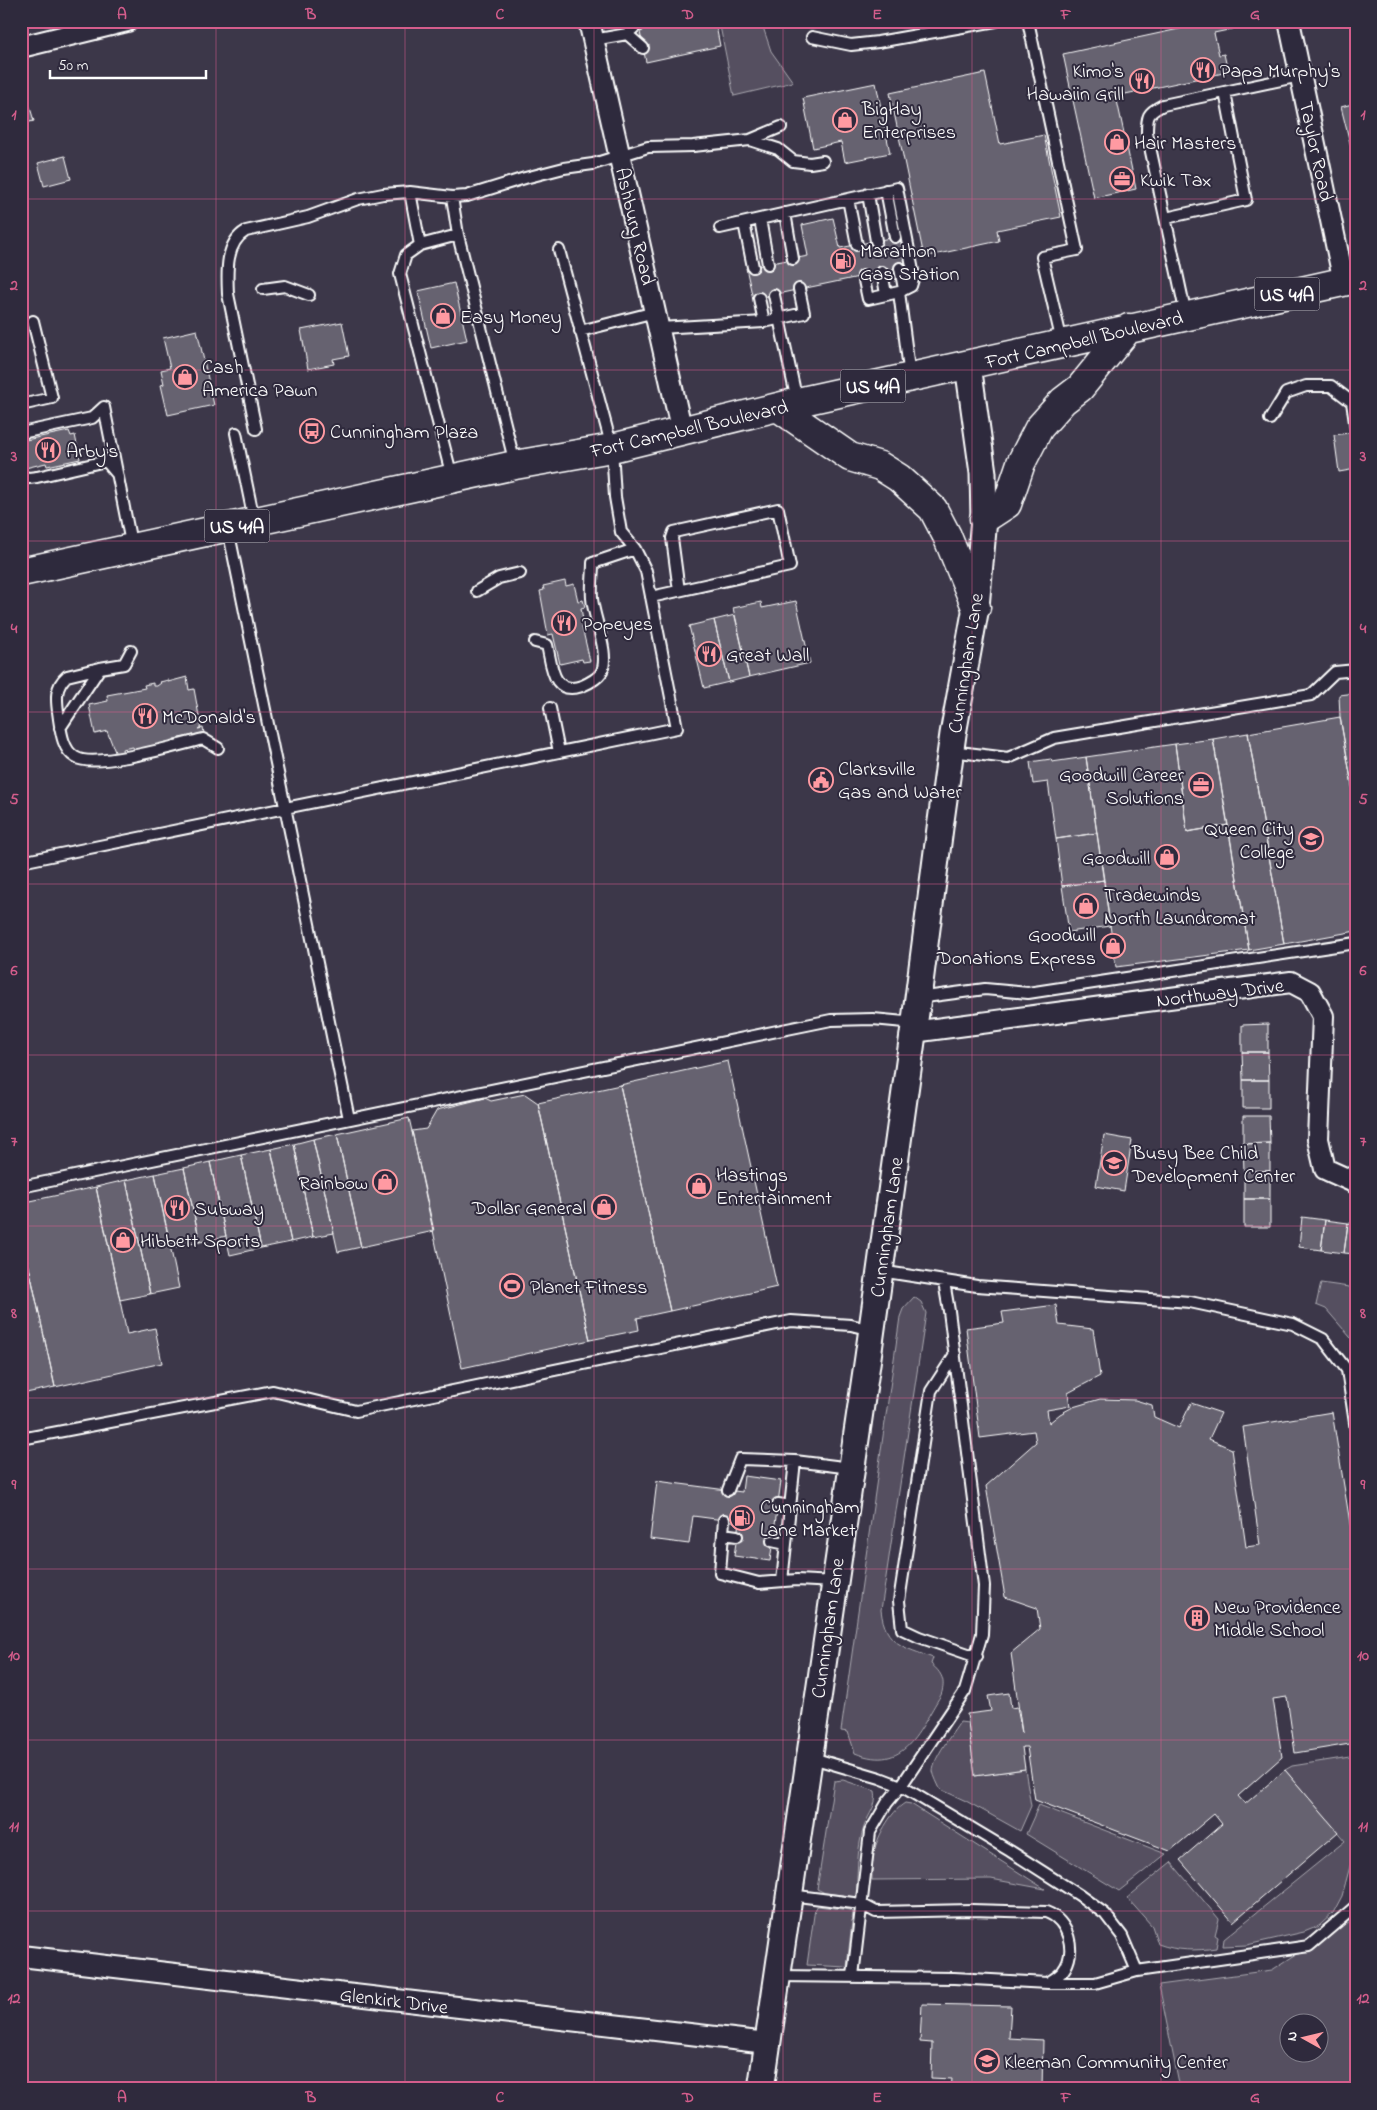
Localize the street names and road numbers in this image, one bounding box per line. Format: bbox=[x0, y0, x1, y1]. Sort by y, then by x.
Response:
street label: Taylor Road bbox=[1290, 99, 1339, 204]
street label: Ashbury Road bbox=[606, 165, 661, 288]
road number: US 41A bbox=[1254, 278, 1320, 310]
street label: Fort Campbell Boulevard bbox=[982, 305, 1186, 378]
road number: US 41A bbox=[840, 370, 906, 402]
street label: Fort Campbell Boulevard bbox=[587, 394, 791, 467]
road number: US 41A bbox=[204, 510, 270, 542]
street label: Cunningham Lane bbox=[942, 591, 994, 736]
street label: Northway Drive bbox=[1155, 972, 1286, 1017]
street label: Cunningham Lane bbox=[864, 1155, 914, 1300]
street label: Cunningham Lane bbox=[805, 1556, 855, 1701]
street label: Glenkirk Drive bbox=[338, 1981, 449, 2024]

